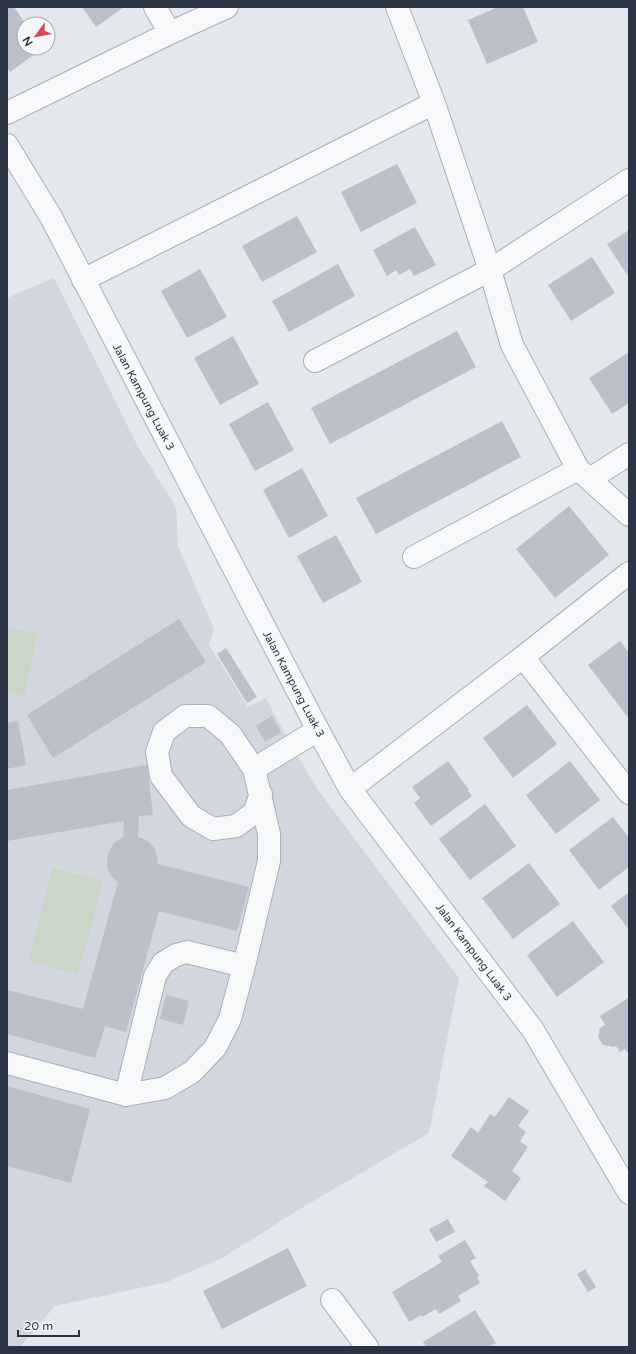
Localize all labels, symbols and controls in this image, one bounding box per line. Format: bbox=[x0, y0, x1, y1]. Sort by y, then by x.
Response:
north arrow bbox=[16, 16, 56, 56]
text: N bbox=[20, 34, 36, 48]
street label: Jalan Kampung Luak 3 bbox=[110, 342, 177, 453]
street label: Jalan Kampung Luak 3 bbox=[260, 629, 327, 740]
street label: Jalan Kampung Luak 3 bbox=[433, 901, 515, 1004]
scale bar bbox=[18, 1312, 79, 1338]
text: 20 m bbox=[24, 1319, 53, 1333]

